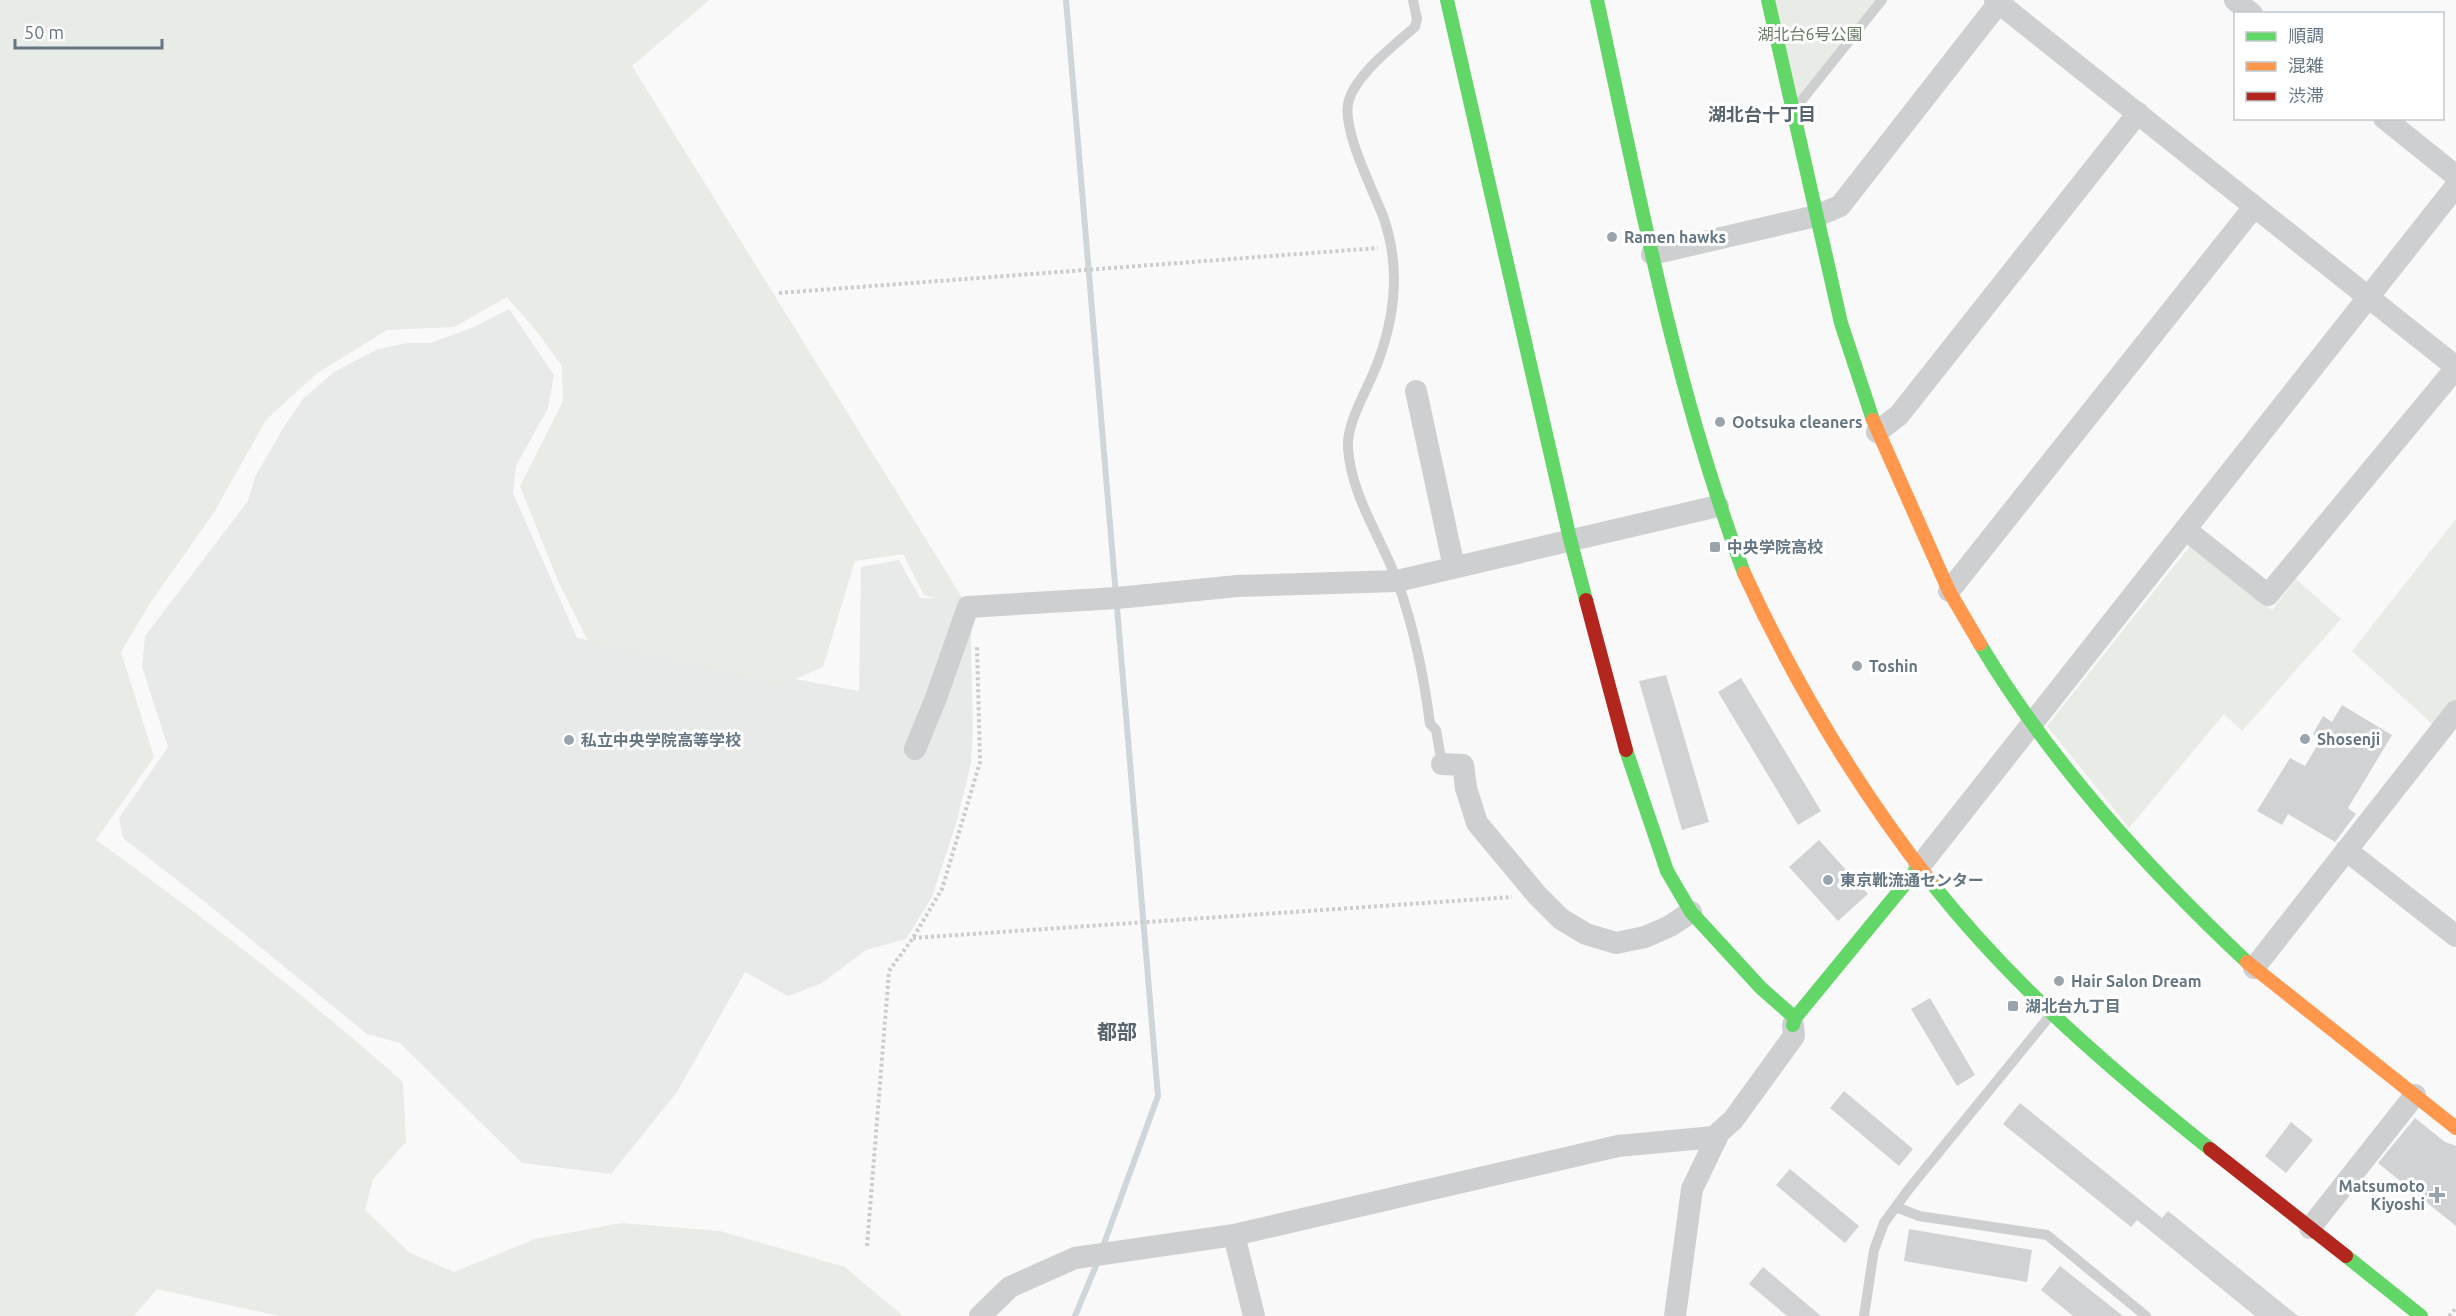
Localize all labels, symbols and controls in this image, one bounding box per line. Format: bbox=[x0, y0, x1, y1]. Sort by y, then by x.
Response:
scale bar bbox=[15, 12, 162, 50]
legend bbox=[2234, 12, 2444, 120]
text: 50 m bbox=[24, 22, 64, 42]
park label: 湖北台6号公園 bbox=[1757, 25, 1863, 43]
text: 順調 bbox=[2288, 25, 2324, 45]
text: 混雑 bbox=[2288, 55, 2324, 75]
text: 渋滞 bbox=[2288, 85, 2324, 105]
district label: 湖北台十丁目 bbox=[1708, 104, 1816, 124]
place label: Ramen hawks bbox=[1624, 228, 1726, 246]
marker: Ramen hawks bbox=[1605, 230, 1619, 244]
place label: Ootsuka cleaners bbox=[1732, 413, 1863, 431]
marker: Ootsuka cleaners bbox=[1713, 415, 1727, 429]
place label: 中央学院高校 bbox=[1727, 538, 1823, 556]
marker: 中央学院高校 bbox=[1708, 540, 1722, 554]
place label: Toshin bbox=[1869, 657, 1918, 675]
marker: Toshin bbox=[1850, 659, 1864, 673]
place label: Shosenji bbox=[2317, 730, 2380, 748]
place label: 私立中央学院高等学校 bbox=[581, 731, 741, 749]
marker: Shosenji bbox=[2298, 732, 2312, 746]
marker: 私立中央学院高等学校 bbox=[562, 733, 576, 747]
place label: 東京靴流通センター bbox=[1840, 871, 1984, 889]
marker: 東京靴流通センター bbox=[1821, 873, 1835, 887]
place label: Hair Salon Dream bbox=[2071, 972, 2201, 990]
marker: Hair Salon Dream bbox=[2052, 974, 2066, 988]
place label: 湖北台九丁目 bbox=[2025, 997, 2121, 1015]
marker: 湖北台九丁目 bbox=[2006, 999, 2020, 1013]
district label: 都部 bbox=[1097, 1020, 1137, 1043]
place label: Matsumoto Kiyoshi bbox=[2339, 1177, 2425, 1213]
marker: Matsumoto Kiyoshi bbox=[2430, 1188, 2444, 1202]

